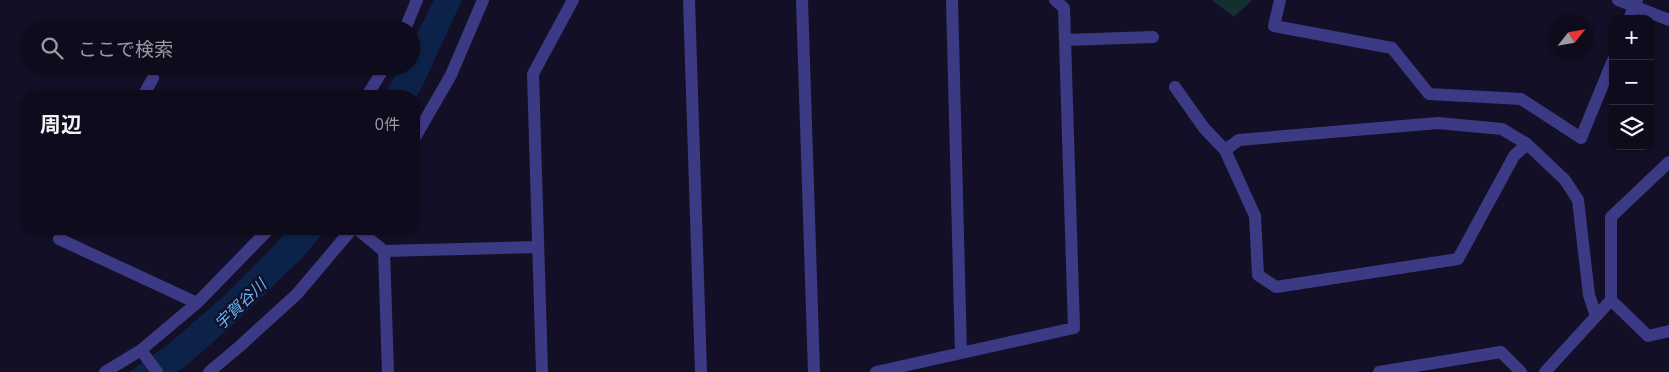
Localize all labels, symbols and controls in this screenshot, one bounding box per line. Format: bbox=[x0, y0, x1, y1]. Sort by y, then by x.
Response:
north arrow bbox=[1549, 15, 1594, 60]
map controls bbox=[1609, 15, 1654, 150]
button: + bbox=[1609, 15, 1654, 60]
search box bbox=[20, 20, 420, 75]
icon: search bbox=[38, 34, 66, 62]
text: ここで検索 bbox=[78, 37, 173, 61]
button: − bbox=[1609, 60, 1654, 105]
button: layers bbox=[1609, 105, 1654, 150]
text: 周辺 bbox=[40, 110, 82, 138]
text: 0件 bbox=[374, 114, 400, 134]
water label: 宇賀谷川 bbox=[210, 273, 271, 333]

